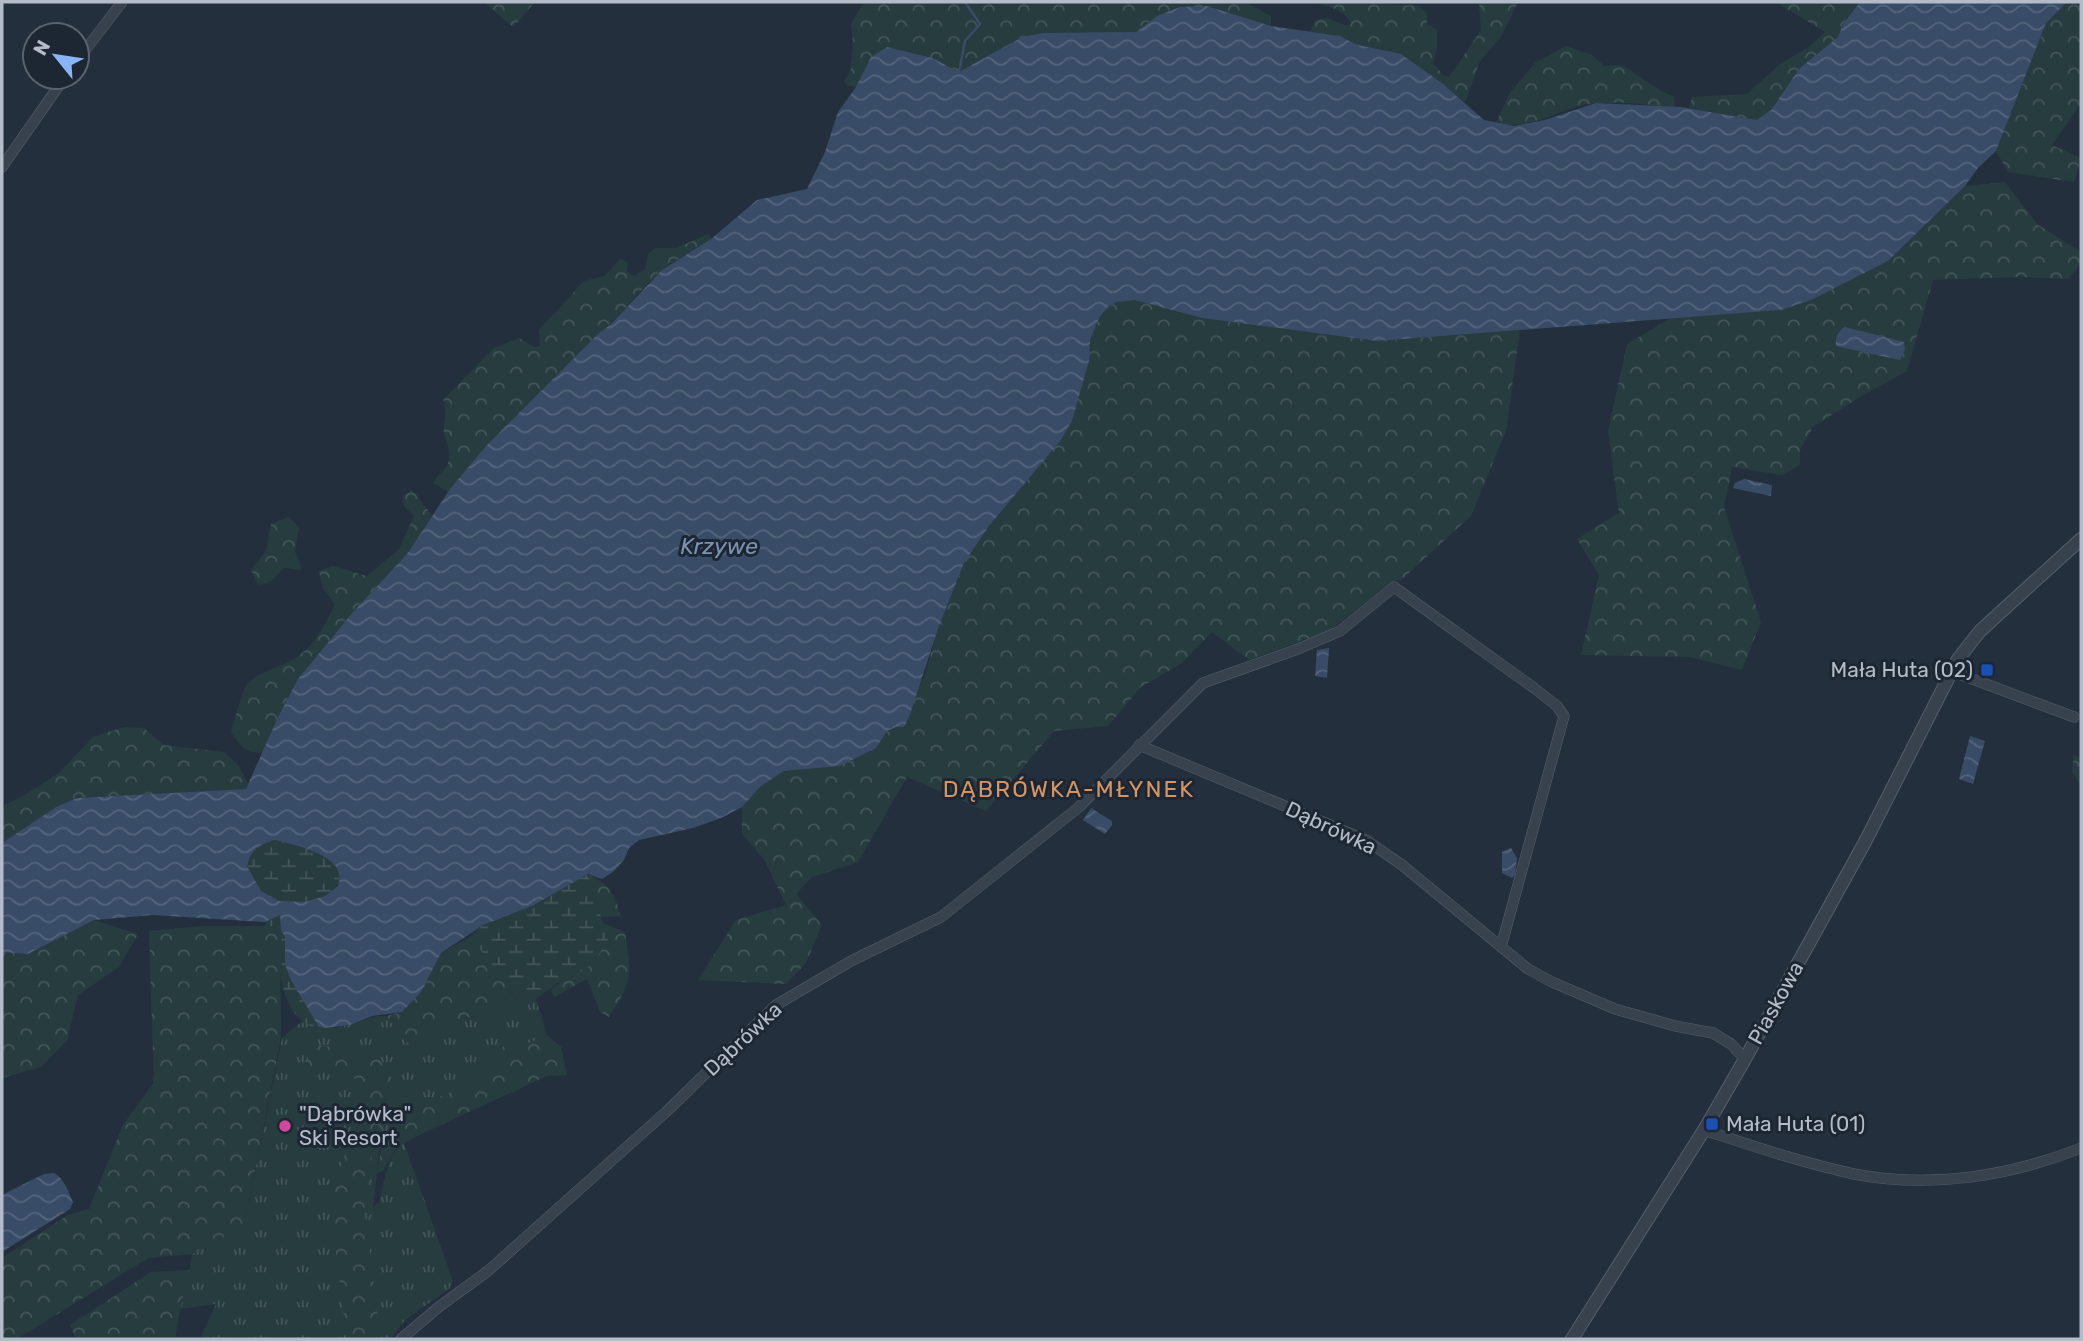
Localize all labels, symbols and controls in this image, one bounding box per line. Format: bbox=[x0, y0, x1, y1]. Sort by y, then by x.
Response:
north arrow bbox=[21, 21, 91, 91]
text: N bbox=[28, 36, 55, 59]
water label: Krzywe bbox=[680, 532, 758, 560]
place label: Mała Huta (02) bbox=[1831, 657, 1973, 682]
marker: Mała Huta (02) bbox=[1979, 662, 1995, 678]
district label: DĄBRÓWKA-MŁYNEK bbox=[943, 775, 1195, 803]
street label: Dąbrówka bbox=[1282, 796, 1381, 859]
street label: Piaskowa bbox=[1743, 957, 1809, 1049]
street label: Dąbrówka bbox=[699, 996, 787, 1081]
place label: "Dąbrówka" Ski Resort bbox=[299, 1101, 411, 1150]
place label: Mała Huta (01) bbox=[1726, 1111, 1865, 1136]
marker: Mała Huta (01) bbox=[1704, 1116, 1720, 1132]
marker: "Dąbrówka" Ski Resort bbox=[277, 1118, 293, 1134]

